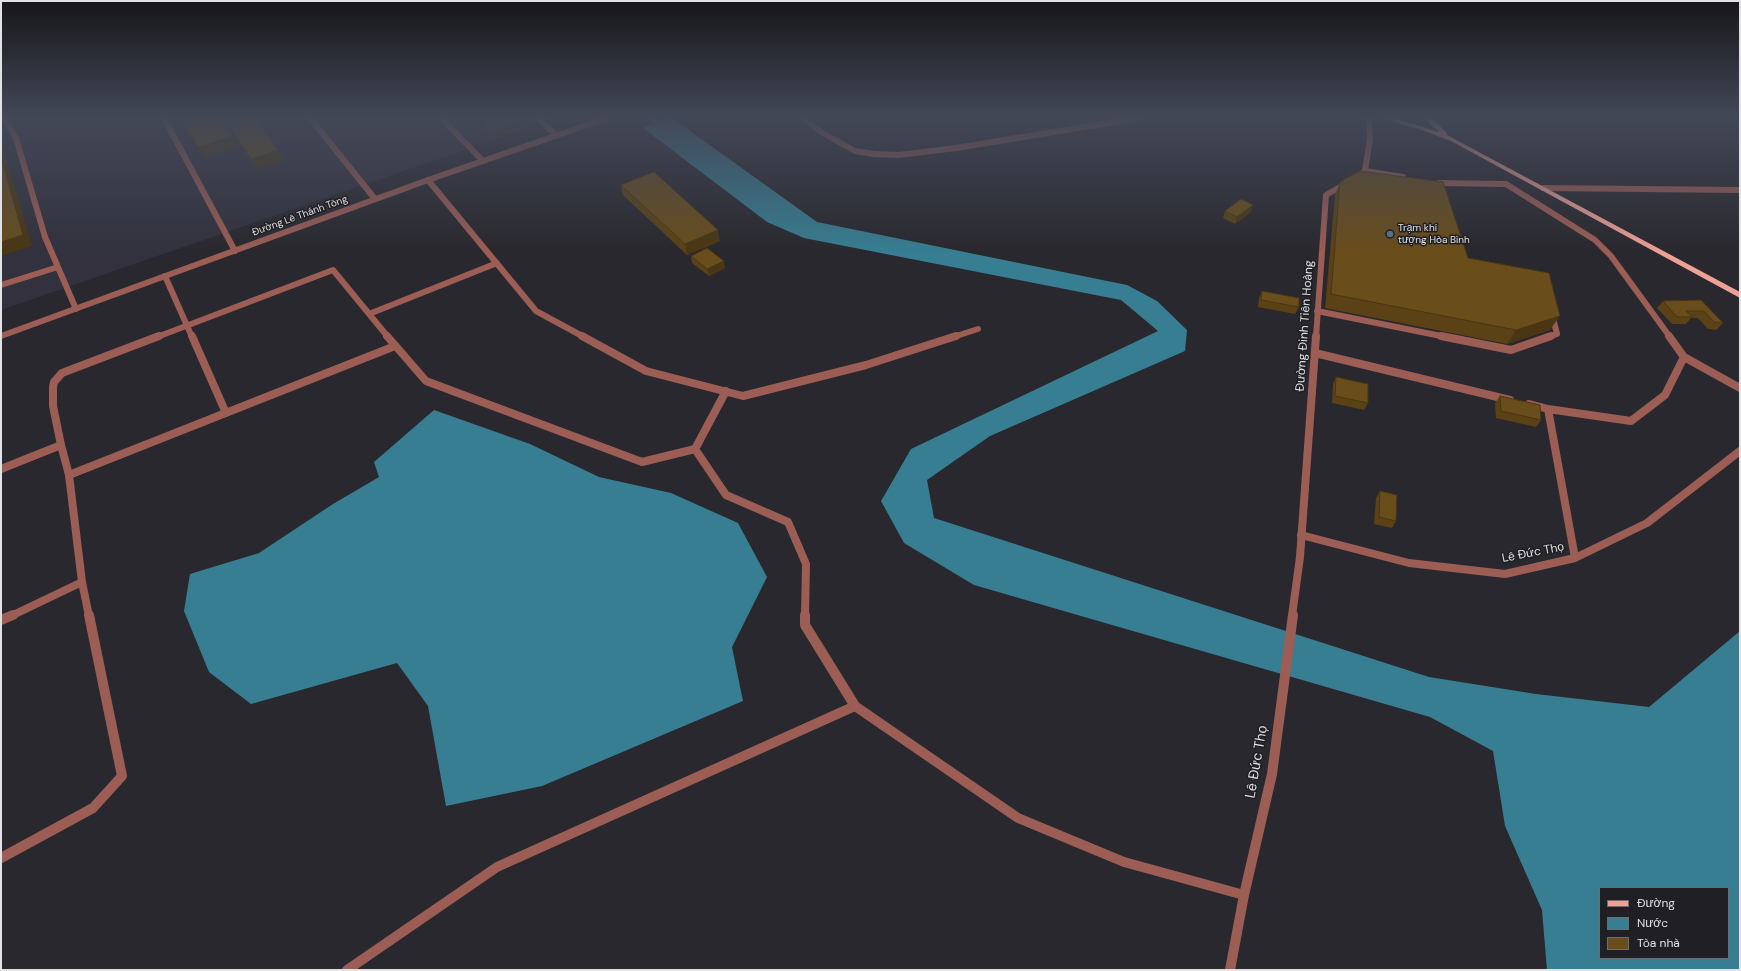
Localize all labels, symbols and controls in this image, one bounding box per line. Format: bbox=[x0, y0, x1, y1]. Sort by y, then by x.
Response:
street label: Đường Lê Thánh Tông bbox=[251, 193, 349, 239]
place label: Trạm khí tượng Hòa Bình bbox=[1398, 222, 1470, 246]
marker: Trạm khí tượng Hòa Bình bbox=[1385, 229, 1395, 239]
street label: Đường Đinh Tiên Hoàng bbox=[1293, 260, 1317, 392]
street label: Lê Đức Thọ bbox=[1501, 540, 1565, 566]
street label: Lê Đức Thọ bbox=[1242, 724, 1272, 800]
legend bbox=[1599, 887, 1729, 959]
text: Đường bbox=[1637, 895, 1675, 911]
text: Nước bbox=[1637, 915, 1668, 931]
text: Tòa nhà bbox=[1637, 935, 1680, 951]

